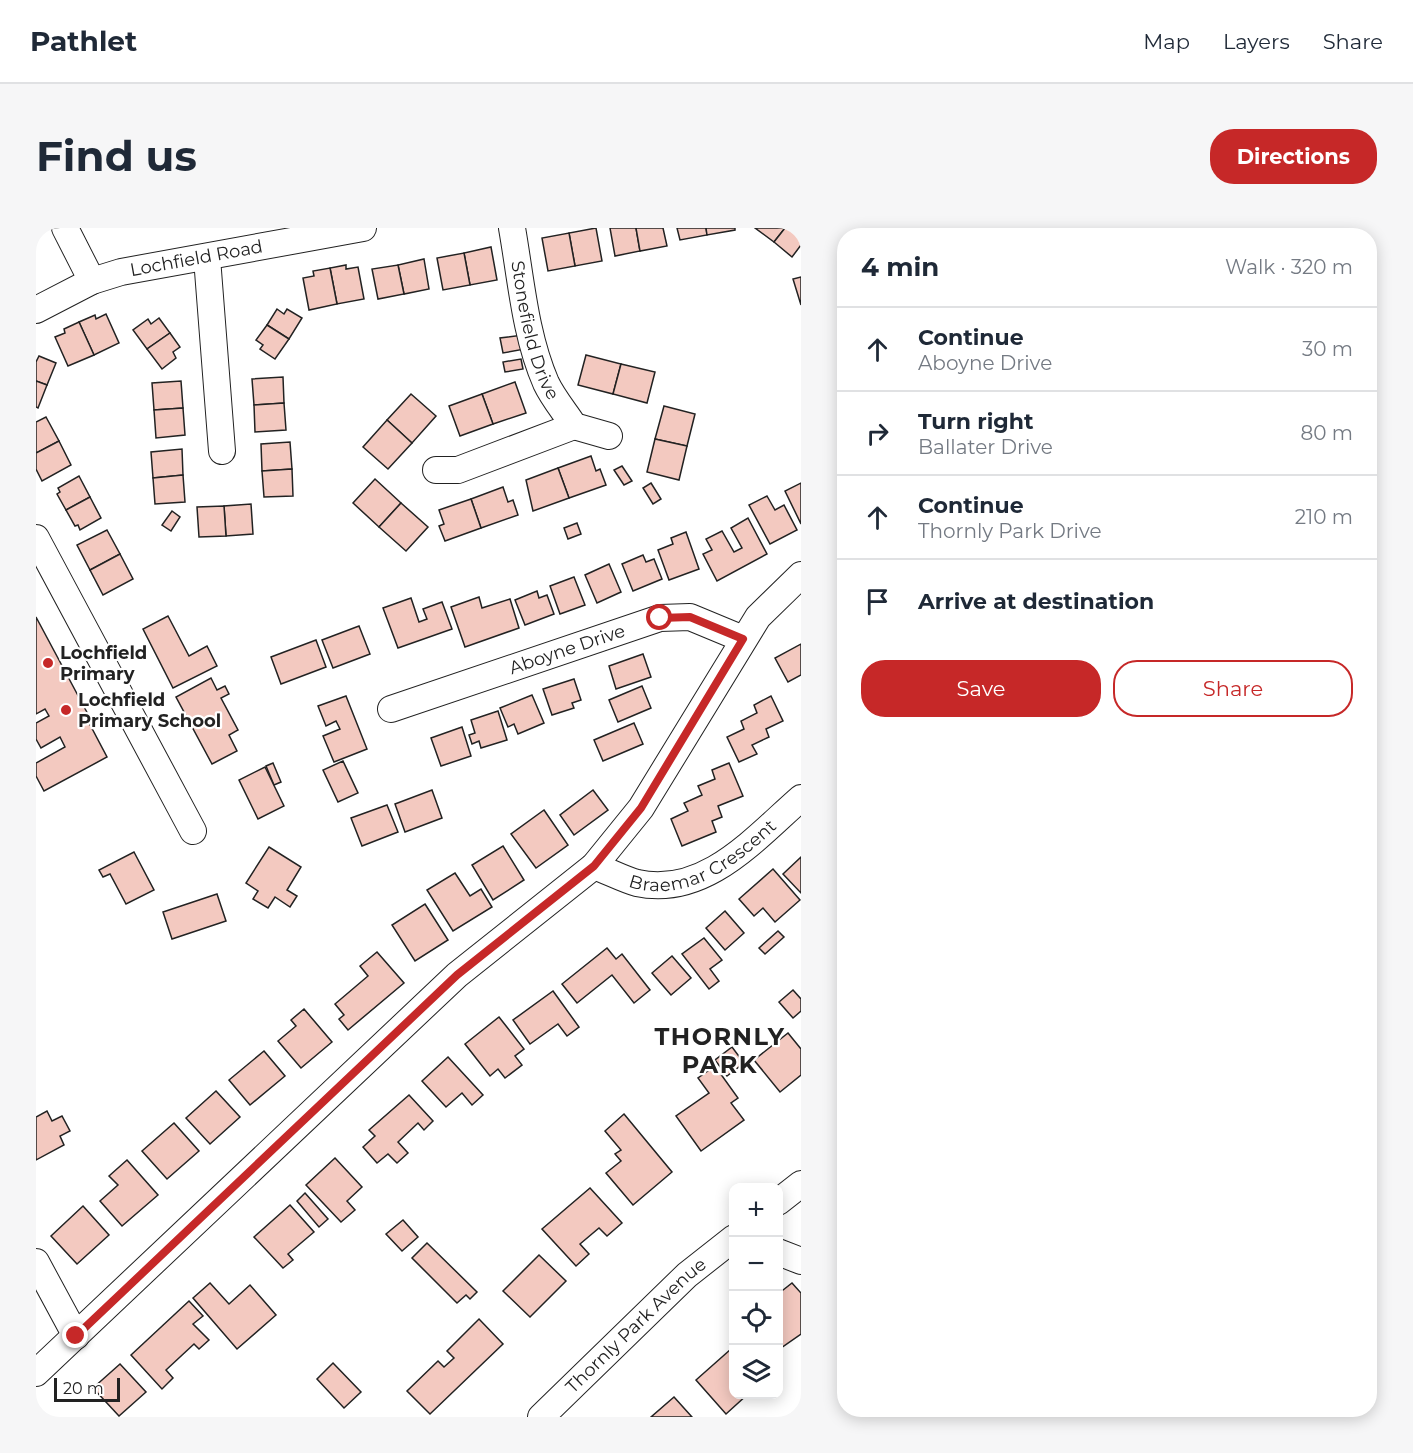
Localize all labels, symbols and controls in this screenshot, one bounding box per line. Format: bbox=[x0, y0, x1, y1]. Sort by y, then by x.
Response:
text: Pathlet bbox=[30, 24, 137, 58]
text: Map bbox=[1143, 29, 1190, 54]
text: Layers bbox=[1223, 29, 1290, 54]
text: Share bbox=[1323, 29, 1383, 54]
button: Directions bbox=[1210, 129, 1377, 184]
text: Find us bbox=[36, 130, 197, 182]
street label: Lochfield Road bbox=[128, 235, 265, 281]
text: 4 min bbox=[861, 251, 939, 283]
text: Walk · 320 m bbox=[1225, 255, 1353, 279]
street label: Stonefield Drive bbox=[506, 259, 564, 404]
text: Continue bbox=[918, 324, 1024, 351]
icon: ahead bbox=[861, 333, 894, 366]
text: 30 m bbox=[1302, 337, 1353, 361]
text: Aboyne Drive bbox=[918, 351, 1052, 375]
text: Turn right bbox=[918, 408, 1033, 435]
icon: right bbox=[861, 417, 894, 450]
text: 80 m bbox=[1301, 421, 1353, 445]
text: Ballater Drive bbox=[918, 435, 1053, 459]
text: Continue bbox=[918, 492, 1024, 519]
icon: ahead bbox=[861, 501, 894, 534]
text: 210 m bbox=[1295, 505, 1353, 529]
text: Thornly Park Drive bbox=[918, 519, 1102, 543]
icon: arrive bbox=[861, 585, 894, 618]
text: Arrive at destination bbox=[918, 588, 1154, 615]
route start bbox=[646, 604, 672, 630]
street label: Aboyne Drive bbox=[506, 620, 628, 679]
place label: Lochfield Primary bbox=[60, 642, 147, 685]
marker: Lochfield Primary bbox=[41, 656, 55, 670]
button: Save bbox=[861, 660, 1101, 717]
button: Share bbox=[1113, 660, 1353, 717]
place label: Lochfield Primary School bbox=[78, 689, 221, 732]
marker: Lochfield Primary School bbox=[59, 703, 73, 717]
street label: Braemar Crescent bbox=[626, 815, 781, 896]
district label: THORNLY PARK bbox=[654, 1022, 786, 1079]
map controls bbox=[729, 1183, 783, 1399]
button: + bbox=[729, 1183, 783, 1237]
button: − bbox=[729, 1237, 783, 1291]
street label: Thornly Park Avenue bbox=[561, 1253, 711, 1398]
button: locate bbox=[729, 1291, 783, 1345]
route end bbox=[62, 1322, 88, 1348]
button: layers bbox=[729, 1345, 783, 1399]
scale bar bbox=[54, 1375, 120, 1402]
text: 20 m bbox=[63, 1379, 104, 1398]

